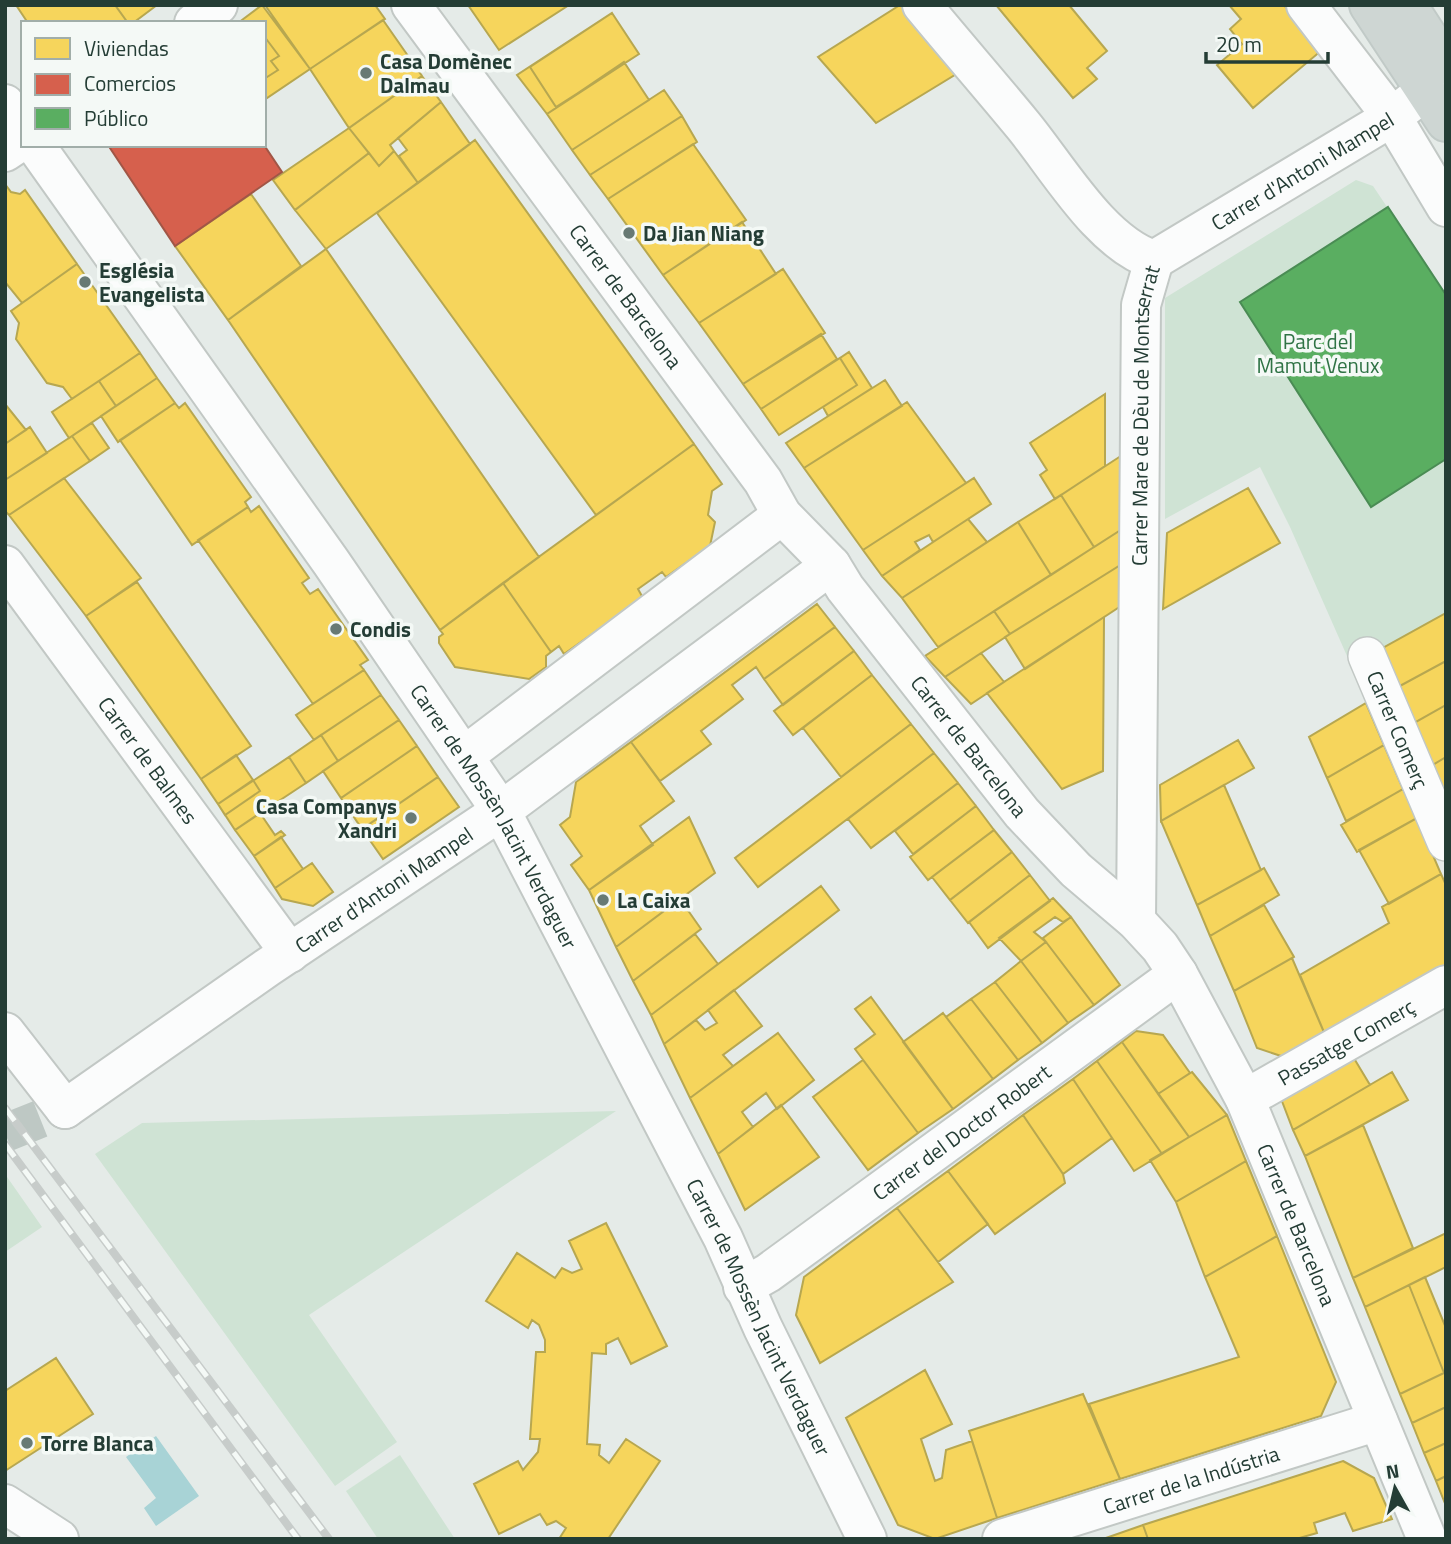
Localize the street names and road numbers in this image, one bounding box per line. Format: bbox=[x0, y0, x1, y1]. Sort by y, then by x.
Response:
street label: Carrer d'Antoni Mampel bbox=[1205, 104, 1400, 238]
street label: Carrer de Barcelona bbox=[562, 217, 691, 376]
street label: Carrer Mare de Dèu de Montserrat bbox=[1123, 261, 1168, 566]
street label: Carrer Comerç bbox=[1359, 666, 1438, 794]
street label: Carrer de Barcelona bbox=[903, 668, 1036, 824]
street label: Carrer de Mossèn Jacint Verdaguer bbox=[403, 677, 586, 954]
street label: Carrer de Balmes bbox=[91, 690, 206, 831]
street label: Carrer d'Antoni Mampel bbox=[288, 818, 479, 961]
street label: Passatge Comerç bbox=[1271, 990, 1420, 1093]
street label: Carrer del Doctor Robert bbox=[865, 1056, 1058, 1208]
street label: Carrer de Barcelona bbox=[1249, 1138, 1345, 1311]
street label: Carrer de Mossèn Jacint Verdaguer bbox=[679, 1173, 839, 1461]
street label: Carrer de la Indústria bbox=[1099, 1437, 1284, 1522]

